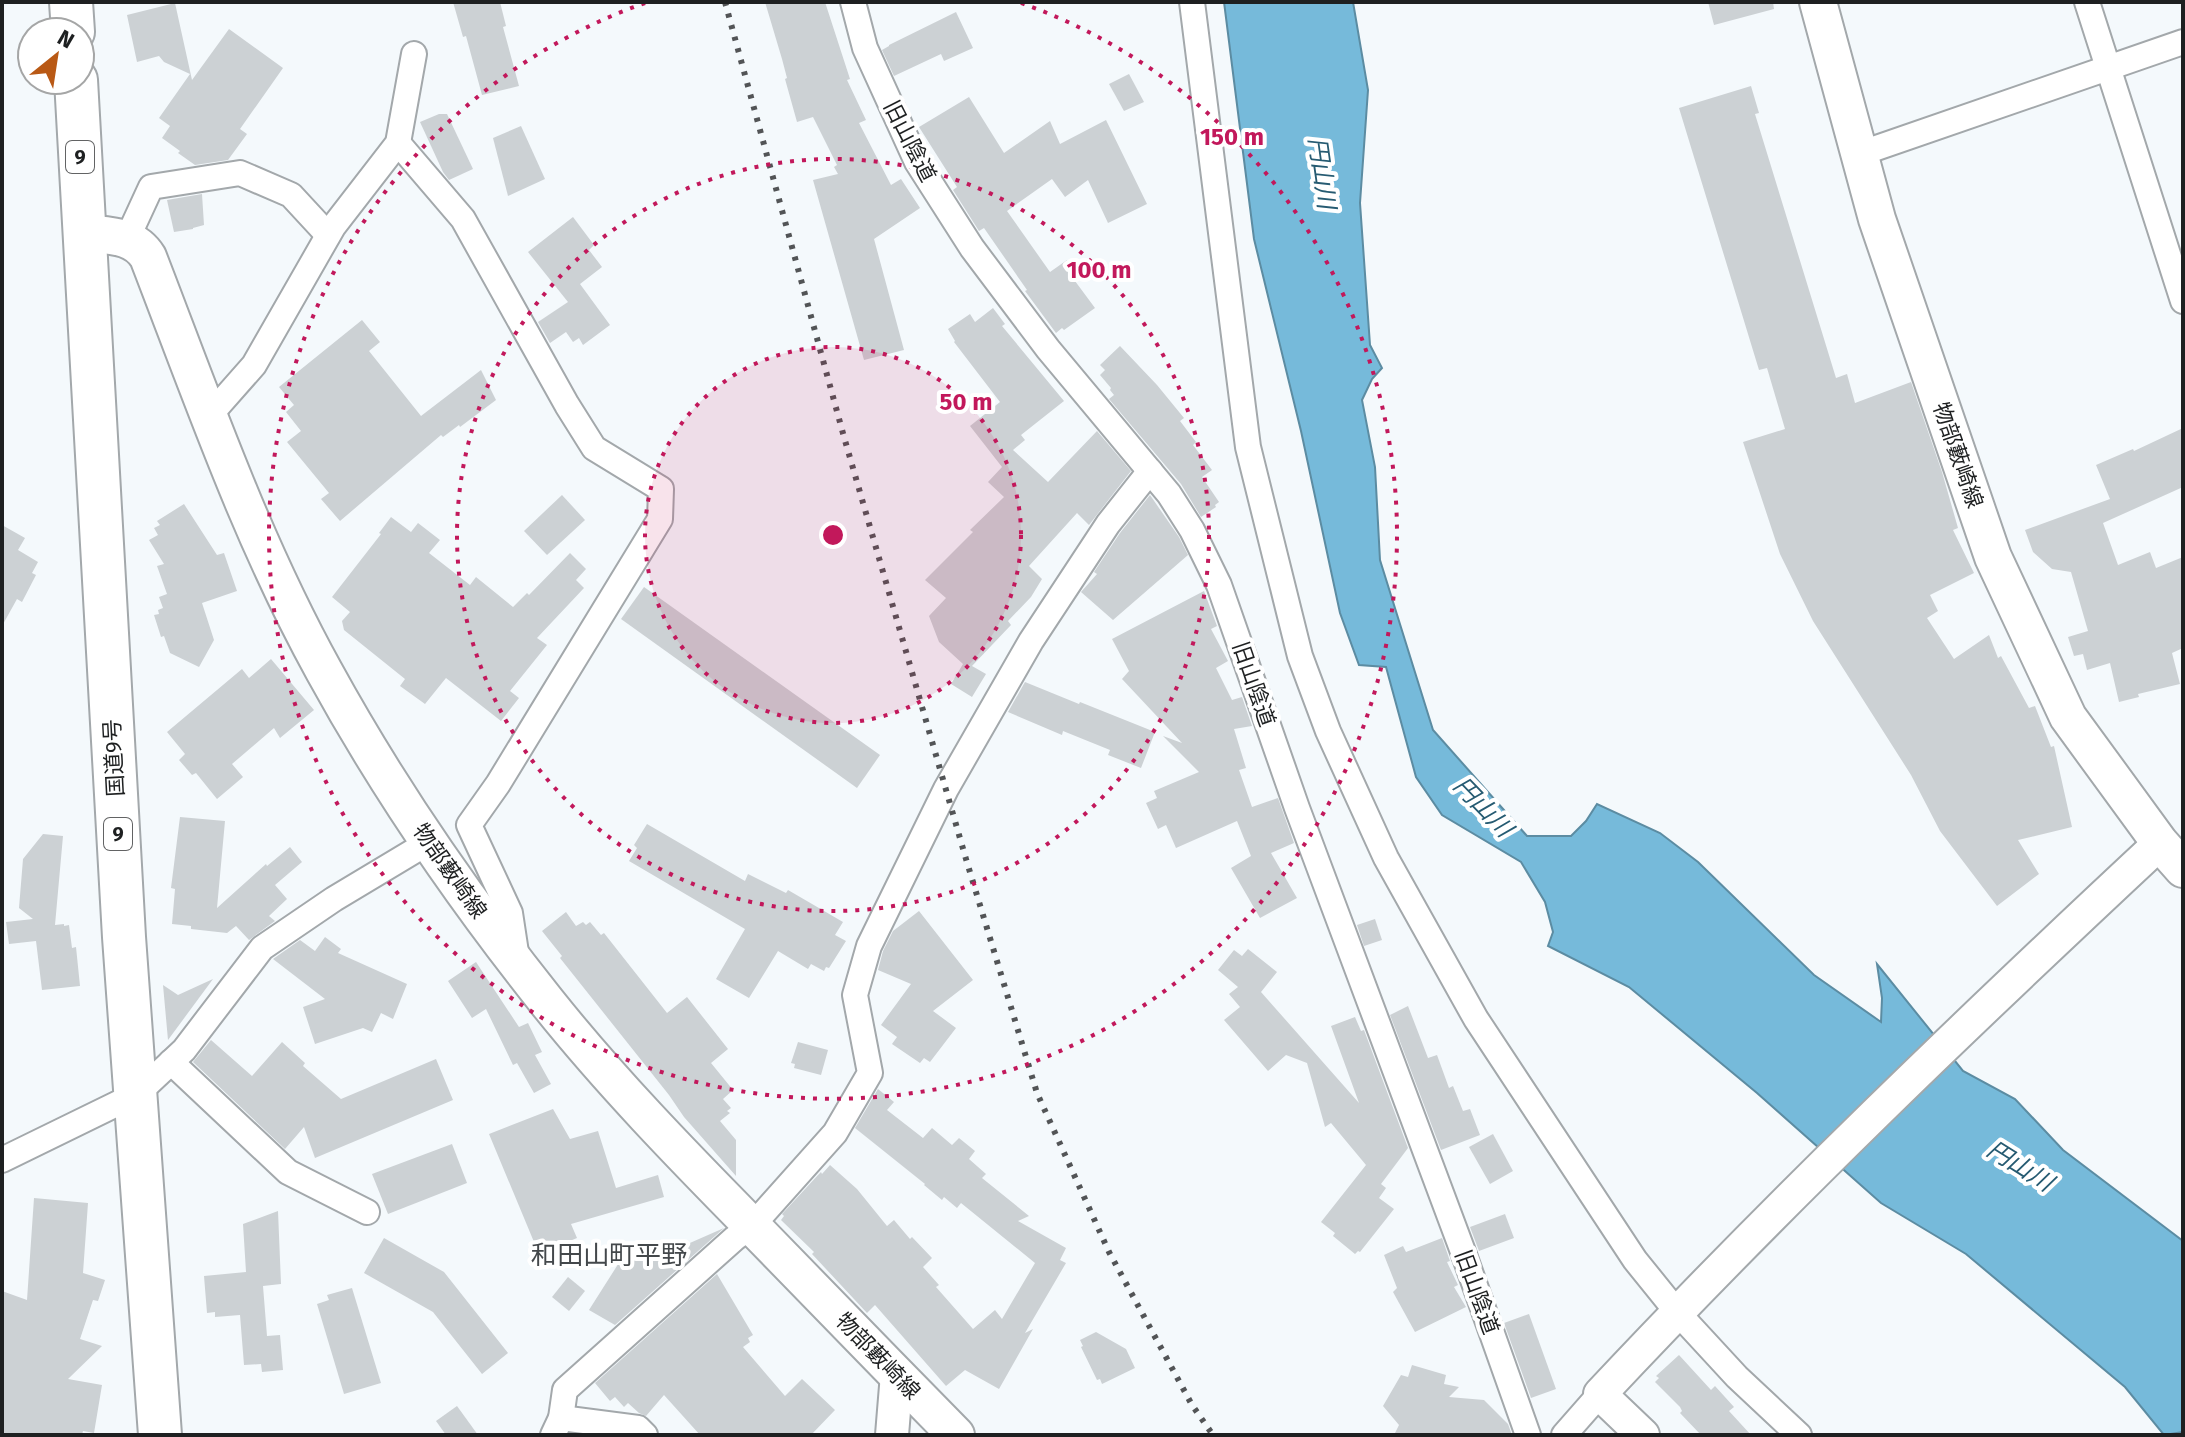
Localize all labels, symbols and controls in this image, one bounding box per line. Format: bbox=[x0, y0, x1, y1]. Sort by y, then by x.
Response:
north arrow bbox=[16, 16, 96, 96]
text: N bbox=[53, 24, 79, 54]
street label: 旧山陰道 bbox=[878, 96, 942, 186]
text: 150 m bbox=[1200, 123, 1264, 151]
water label: 円山川 bbox=[1303, 135, 1341, 214]
road number: 9 bbox=[66, 141, 94, 173]
text: 100 m bbox=[1066, 256, 1132, 284]
text: 50 m bbox=[940, 388, 992, 416]
street label: 物部藪崎線 bbox=[1927, 399, 1989, 511]
centre of rings bbox=[819, 521, 847, 549]
street label: 旧山陰道 bbox=[1227, 638, 1281, 730]
street label: 国道9号 bbox=[98, 719, 130, 797]
water label: 円山川 bbox=[1448, 771, 1520, 845]
road number: 9 bbox=[104, 818, 132, 850]
street label: 物部藪崎線 bbox=[407, 818, 493, 924]
water label: 円山川 bbox=[1982, 1135, 2060, 1199]
district label: 和田山町平野 bbox=[531, 1240, 687, 1271]
street label: 旧山陰道 bbox=[1449, 1246, 1505, 1338]
street label: 物部藪崎線 bbox=[830, 1307, 926, 1405]

